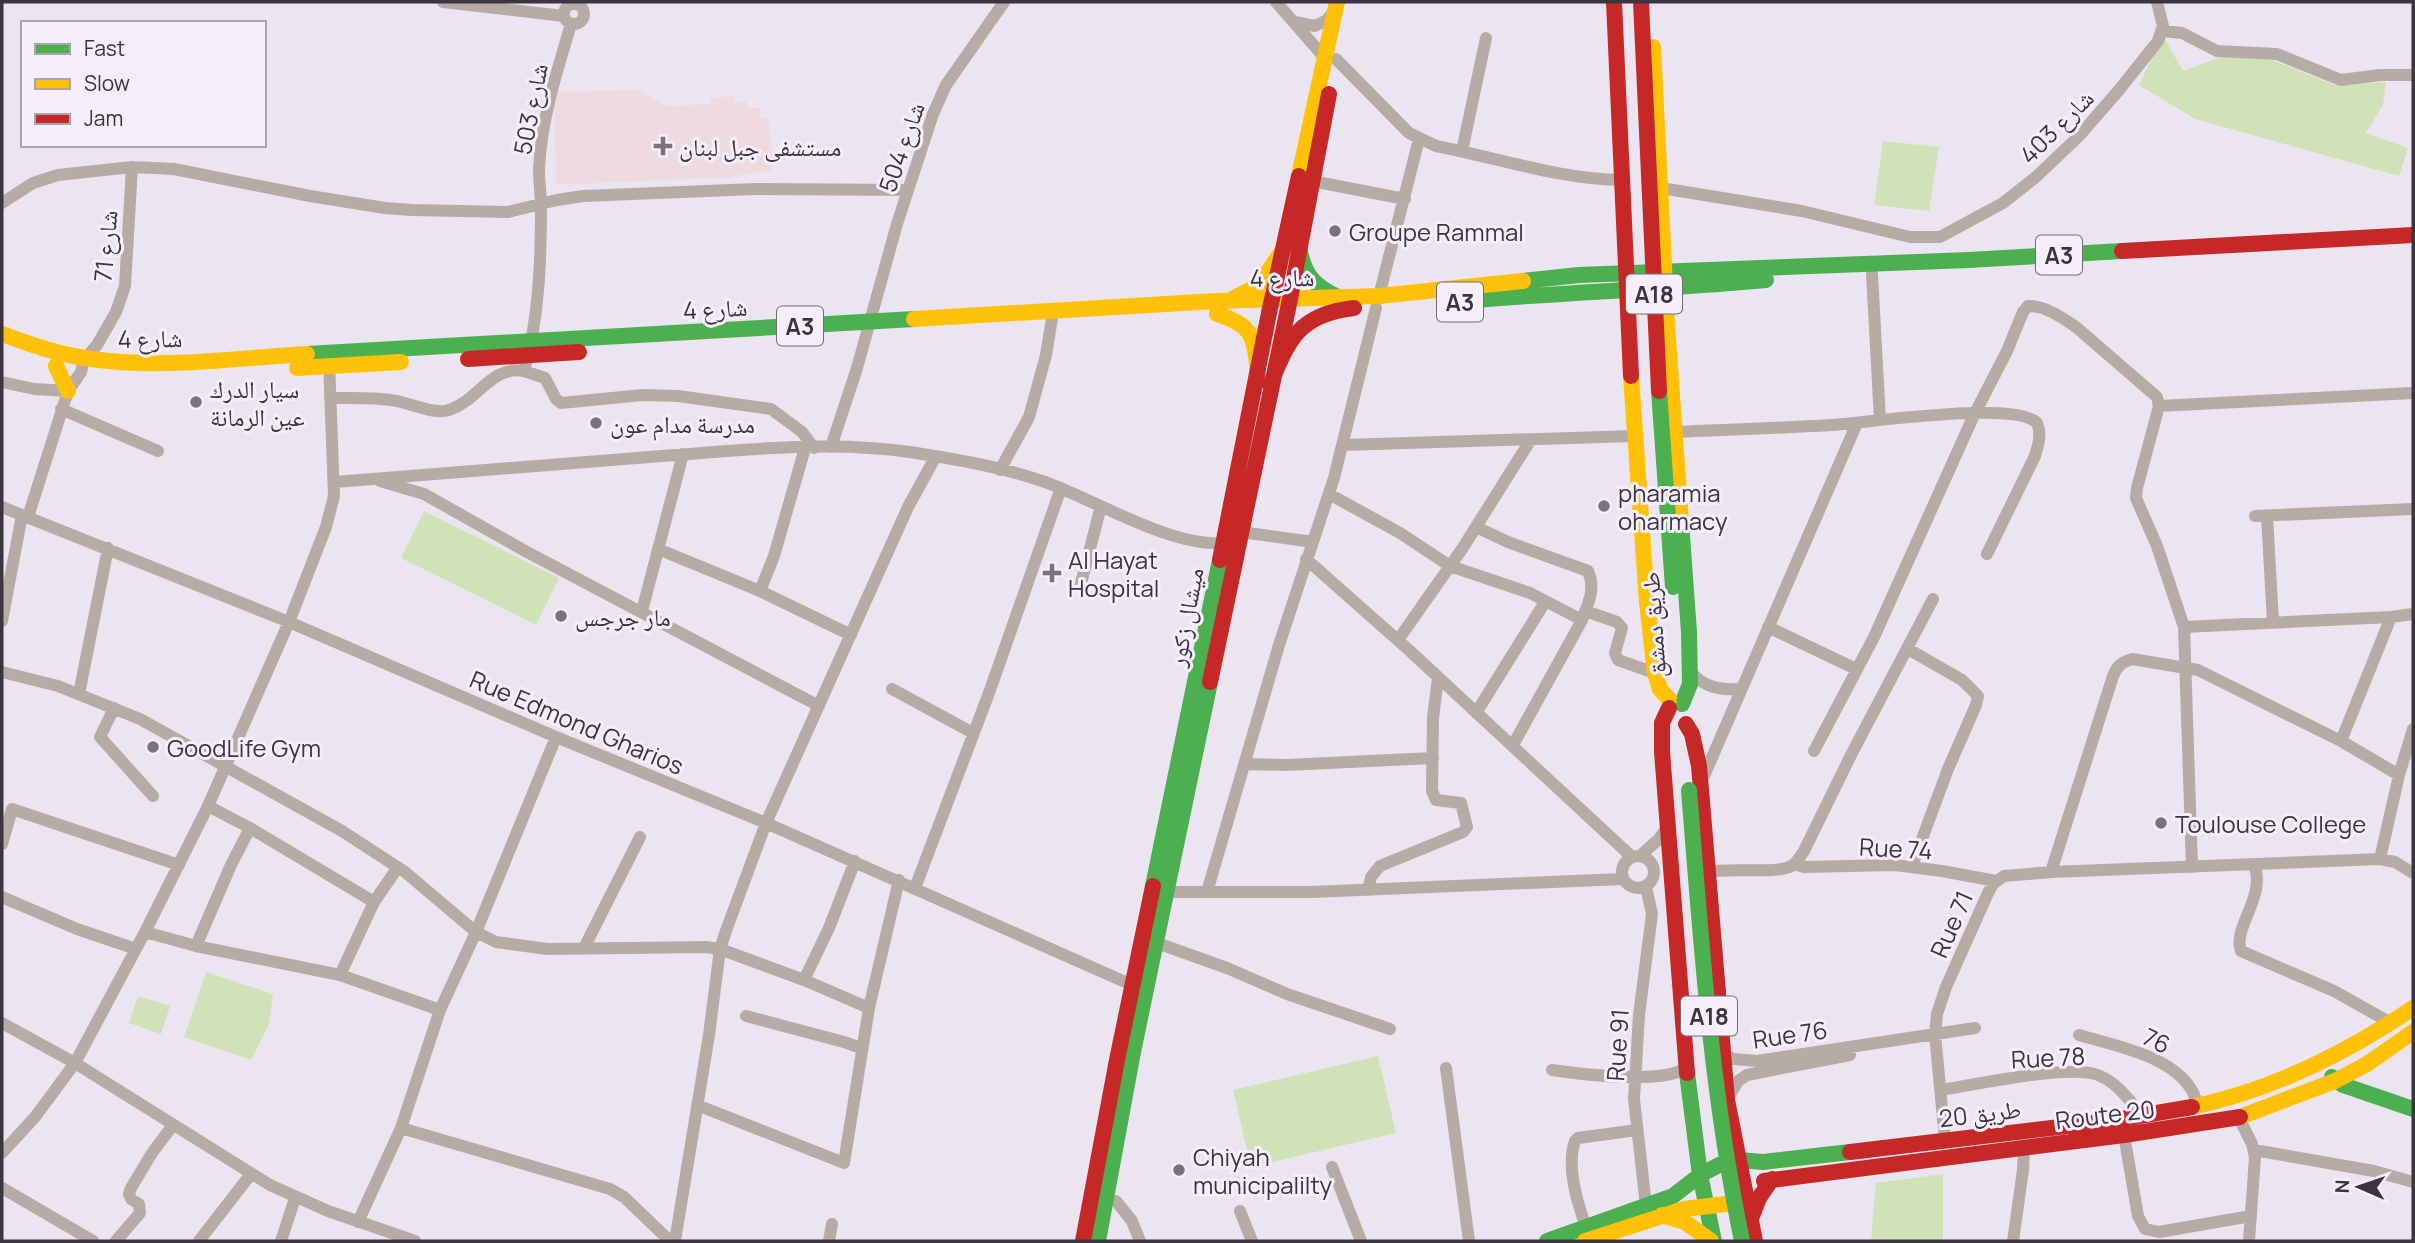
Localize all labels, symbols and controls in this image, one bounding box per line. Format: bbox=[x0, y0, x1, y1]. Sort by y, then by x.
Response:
legend bbox=[21, 21, 266, 147]
text: Fast bbox=[84, 34, 125, 62]
street label: شارع 503 bbox=[505, 61, 555, 157]
text: Slow bbox=[84, 69, 130, 97]
street label: شارع 403 bbox=[2012, 82, 2100, 170]
street label: شارع 504 bbox=[870, 98, 932, 196]
text: Jam bbox=[84, 104, 123, 132]
place label: مستشفى جبل لبنان bbox=[679, 130, 841, 163]
marker: مستشفى جبل لبنان bbox=[653, 136, 673, 156]
street label: شارع 71 bbox=[85, 209, 125, 283]
place label: Groupe Rammal bbox=[1349, 215, 1524, 248]
marker: Groupe Rammal bbox=[1327, 223, 1343, 239]
road number: A3 bbox=[2036, 236, 2082, 274]
street label: شارع 4 bbox=[1249, 260, 1315, 294]
road number: A18 bbox=[1626, 274, 1682, 314]
road number: A3 bbox=[1437, 282, 1483, 322]
street label: شارع 4 bbox=[682, 290, 748, 326]
road number: A3 bbox=[777, 306, 823, 346]
street label: شارع 4 bbox=[117, 321, 183, 355]
place label: سيار الدرك عين الرمانة bbox=[210, 372, 305, 433]
marker: سيار الدرك عين الرمانة bbox=[188, 394, 204, 410]
place label: مدرسة مدام عون bbox=[610, 407, 755, 441]
marker: مدرسة مدام عون bbox=[588, 415, 604, 431]
place label: pharamia oharmacy bbox=[1618, 476, 1728, 537]
marker: pharamia oharmacy bbox=[1596, 498, 1612, 514]
place label: Al Hayat Hospital bbox=[1068, 543, 1159, 604]
marker: Al Hayat Hospital bbox=[1042, 563, 1062, 583]
street label: ميشال زكور bbox=[1159, 565, 1211, 670]
street label: طريق دمشق bbox=[1633, 571, 1673, 679]
place label: مار جرجس bbox=[575, 600, 671, 633]
marker: مار جرجس bbox=[553, 608, 569, 624]
street label: Rue Edmond Gharios bbox=[465, 662, 689, 782]
place label: GoodLife Gym bbox=[167, 731, 321, 764]
marker: GoodLife Gym bbox=[145, 739, 161, 755]
place label: Toulouse College bbox=[2175, 807, 2366, 840]
marker: Toulouse College bbox=[2153, 815, 2169, 831]
street label: Rue 74 bbox=[1858, 830, 1934, 866]
street label: Rue 71 bbox=[1922, 885, 1980, 963]
road number: A18 bbox=[1681, 996, 1737, 1036]
street label: Rue 91 bbox=[1598, 1008, 1636, 1082]
street label: Rue 76 bbox=[1750, 1012, 1830, 1056]
street label: 76 bbox=[2138, 1019, 2176, 1061]
street label: Rue 78 bbox=[2010, 1039, 2086, 1075]
street label: طريق 20 bbox=[1937, 1092, 2023, 1134]
street label: Route 20 bbox=[2053, 1092, 2157, 1136]
place label: Chiyah municipalilty bbox=[1193, 1140, 1333, 1201]
north arrow bbox=[2324, 1152, 2394, 1222]
marker: Chiyah municipalilty bbox=[1171, 1162, 1187, 1178]
text: N bbox=[2329, 1179, 2355, 1194]

